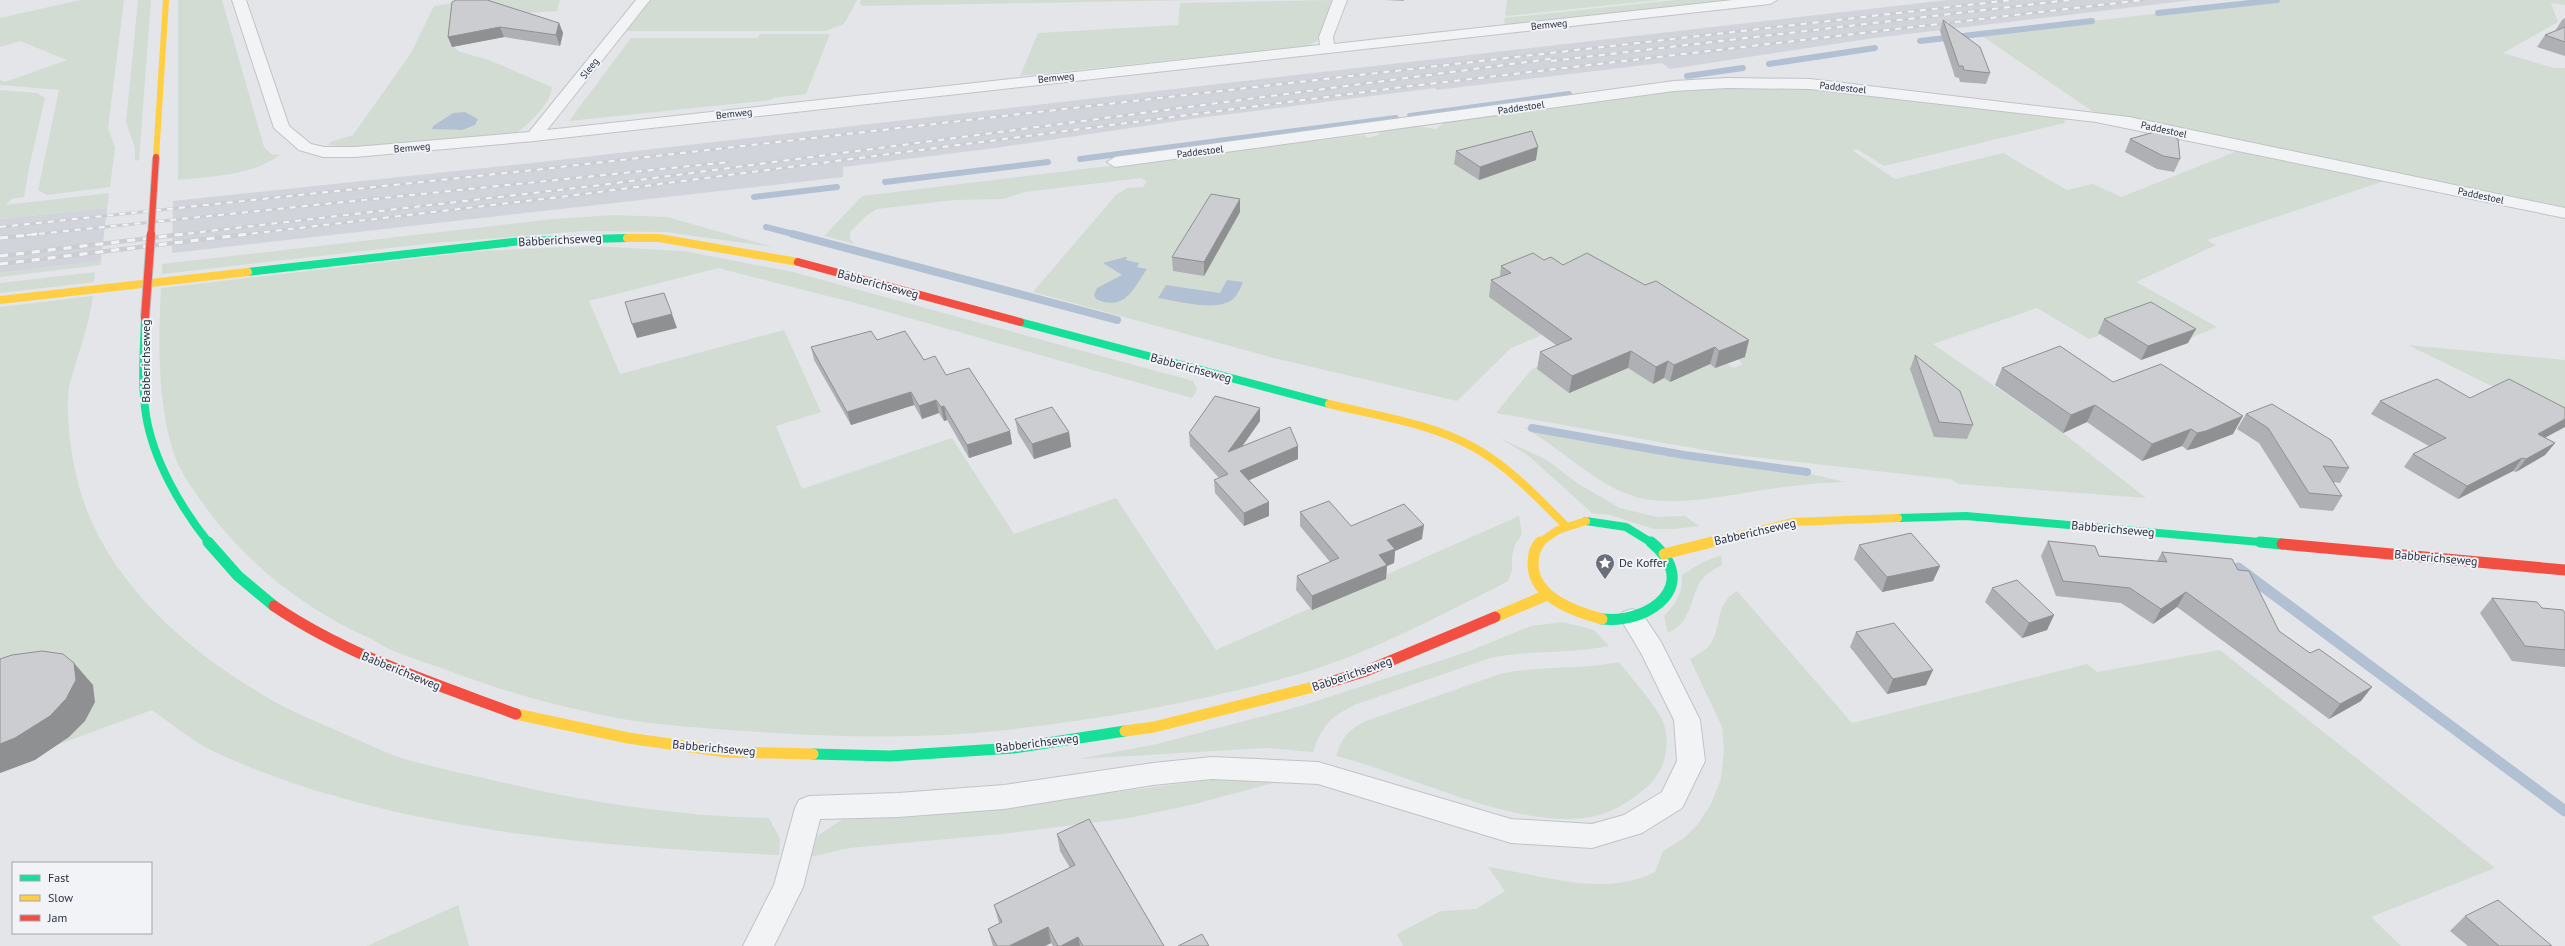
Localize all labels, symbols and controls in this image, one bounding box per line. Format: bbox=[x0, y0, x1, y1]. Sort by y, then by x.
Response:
street label: Bemweg bbox=[1530, 16, 1568, 33]
street label: Sleeg bbox=[577, 55, 602, 82]
street label: Bemweg bbox=[1037, 69, 1075, 86]
street label: Paddestoel bbox=[1819, 79, 1867, 96]
street label: Paddestoel bbox=[1497, 98, 1545, 117]
street label: Bemweg bbox=[715, 105, 753, 122]
street label: Paddestoel bbox=[2140, 118, 2188, 141]
street label: Bemweg bbox=[393, 139, 431, 156]
street label: Paddestoel bbox=[1176, 142, 1224, 161]
street label: Paddestoel bbox=[2457, 184, 2505, 207]
street label: Babberichseweg bbox=[518, 230, 602, 249]
street label: Babberichseweg bbox=[836, 265, 920, 302]
street label: Babberichseweg bbox=[138, 319, 153, 403]
street label: Babberichseweg bbox=[1149, 349, 1233, 386]
street label: Babberichseweg bbox=[1713, 515, 1797, 548]
street label: Babberichseweg bbox=[2071, 517, 2155, 540]
street label: Babberichseweg bbox=[2394, 546, 2478, 569]
place icon: De Koffer bbox=[1594, 552, 1616, 580]
place label: De Koffer bbox=[1619, 555, 1667, 570]
street label: Babberichseweg bbox=[360, 648, 443, 693]
street label: Babberichseweg bbox=[1310, 653, 1394, 694]
street label: Babberichseweg bbox=[995, 730, 1079, 755]
street label: Babberichseweg bbox=[672, 736, 756, 759]
legend bbox=[12, 862, 152, 934]
text: Fast bbox=[48, 870, 69, 885]
text: Slow bbox=[48, 890, 73, 905]
text: Jam bbox=[47, 910, 67, 925]

